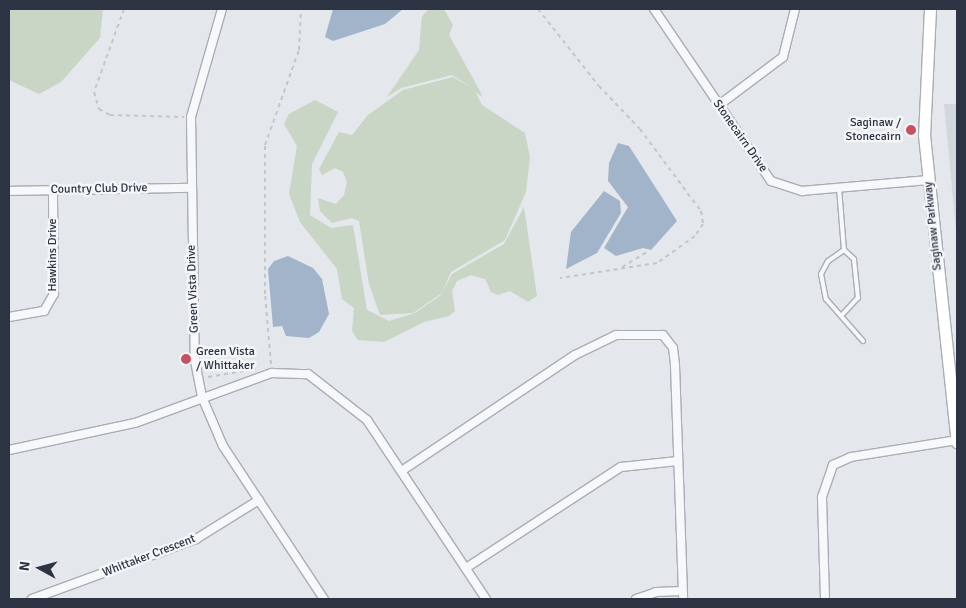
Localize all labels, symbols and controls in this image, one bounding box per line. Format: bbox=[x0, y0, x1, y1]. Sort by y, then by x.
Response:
street label: Stonecairn Drive bbox=[710, 97, 770, 175]
place label: Saginaw / Stonecairn bbox=[845, 116, 901, 144]
marker: Saginaw / Stonecairn bbox=[905, 124, 917, 136]
street label: Country Club Drive bbox=[51, 181, 147, 197]
street label: Saginaw Parkway bbox=[921, 181, 945, 271]
street label: Hawkins Drive bbox=[46, 218, 60, 292]
street label: Green Vista Drive bbox=[184, 245, 202, 333]
place label: Green Vista / Whittaker bbox=[196, 345, 255, 373]
marker: Green Vista / Whittaker bbox=[180, 353, 192, 365]
street label: Whittaker Crescent bbox=[101, 532, 197, 580]
north arrow bbox=[15, 543, 65, 593]
text: N bbox=[16, 560, 34, 572]

